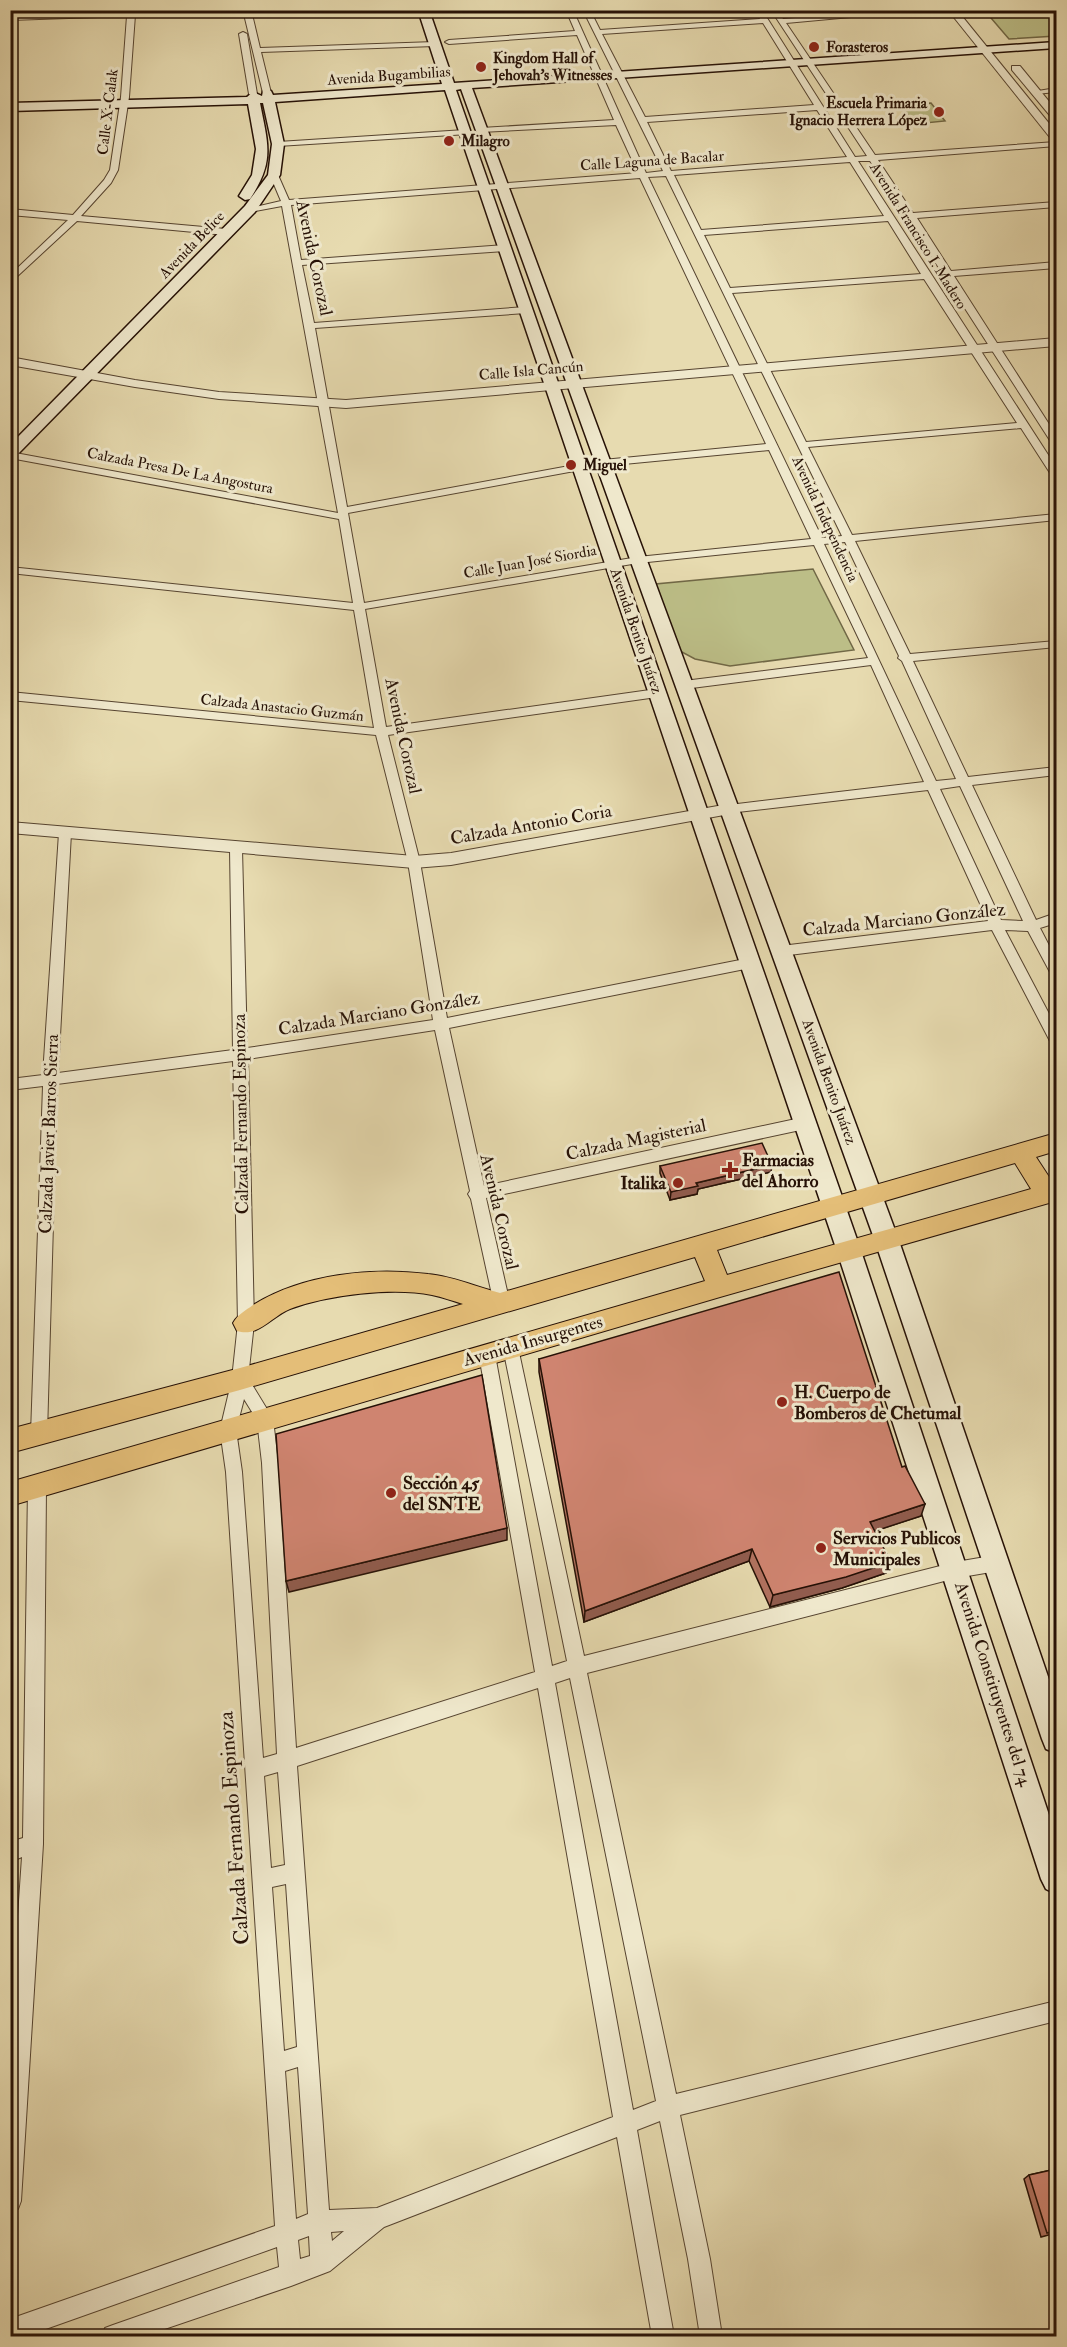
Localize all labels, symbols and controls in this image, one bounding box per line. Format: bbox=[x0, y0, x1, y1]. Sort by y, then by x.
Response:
place label: Forasteros bbox=[826, 38, 888, 57]
marker: Forasteros bbox=[807, 40, 821, 54]
place label: Kingdom Hall of Jehovah's Witnesses bbox=[492, 49, 612, 86]
marker: Kingdom Hall of Jehovah's Witnesses bbox=[474, 60, 488, 74]
street label: Avenida Bugambilias bbox=[326, 62, 451, 90]
street label: Calle X-Calak bbox=[93, 68, 123, 156]
place label: Escuela Primaria Ignacio Herrera López bbox=[789, 94, 928, 131]
marker: Escuela Primaria Ignacio Herrera López bbox=[932, 105, 946, 119]
place label: Milagro bbox=[460, 132, 510, 152]
marker: Milagro bbox=[442, 134, 456, 148]
street label: Calle Laguna de Bacalar bbox=[579, 146, 725, 176]
street label: Avenida Francisco I. Madero bbox=[865, 158, 971, 313]
street label: Avenida Corozal bbox=[290, 197, 338, 318]
street label: Avenida Belice bbox=[154, 207, 229, 283]
street label: Calle Isla Cancún bbox=[478, 357, 584, 385]
street label: Calzada Presa De La Angostura bbox=[85, 444, 275, 499]
street label: Avenida Independencia bbox=[786, 452, 863, 586]
place label: Miguel bbox=[582, 456, 627, 476]
marker: Miguel bbox=[564, 458, 578, 472]
street label: Calle Juan José Siordia bbox=[462, 541, 599, 584]
street label: Avenida Benito Juárez bbox=[604, 565, 666, 697]
street label: Avenida Corozal bbox=[379, 675, 427, 796]
street label: Calzada Anastacio Guzmán bbox=[199, 690, 365, 726]
street label: Calzada Antonio Coria bbox=[448, 799, 614, 851]
street label: Calzada Marciano González bbox=[801, 898, 1007, 942]
street label: Calzada Marciano González bbox=[277, 987, 482, 1041]
street label: Calzada Fernando Espinoza bbox=[228, 1013, 254, 1214]
street label: Avenida Benito Juárez bbox=[796, 1016, 860, 1148]
street label: Calzada Javier Barros Sierra bbox=[34, 1033, 64, 1234]
street label: Calzada Magisterial bbox=[564, 1114, 709, 1166]
place label: Farmacias del Ahorro bbox=[742, 1149, 819, 1193]
street label: Avenida Corozal bbox=[474, 1151, 524, 1272]
marker: Farmacias del Ahorro bbox=[723, 1163, 737, 1177]
place label: Italika bbox=[620, 1172, 667, 1195]
marker: Italika bbox=[671, 1176, 685, 1190]
street label: Avenida Insurgentes bbox=[460, 1310, 605, 1372]
place label: H. Cuerpo de Bomberos de Chetumal bbox=[794, 1381, 962, 1425]
marker: H. Cuerpo de Bomberos de Chetumal bbox=[775, 1395, 789, 1409]
place label: Sección 45 del SNTE bbox=[403, 1472, 480, 1516]
marker: Sección 45 del SNTE bbox=[384, 1486, 398, 1500]
place label: Servicios Publicos Municipales bbox=[832, 1527, 960, 1571]
marker: Servicios Publicos Municipales bbox=[814, 1541, 828, 1555]
street label: Avenida Constituyentes del 74 bbox=[949, 1578, 1037, 1790]
street label: Calzada Fernando Espinoza bbox=[212, 1710, 256, 1946]

